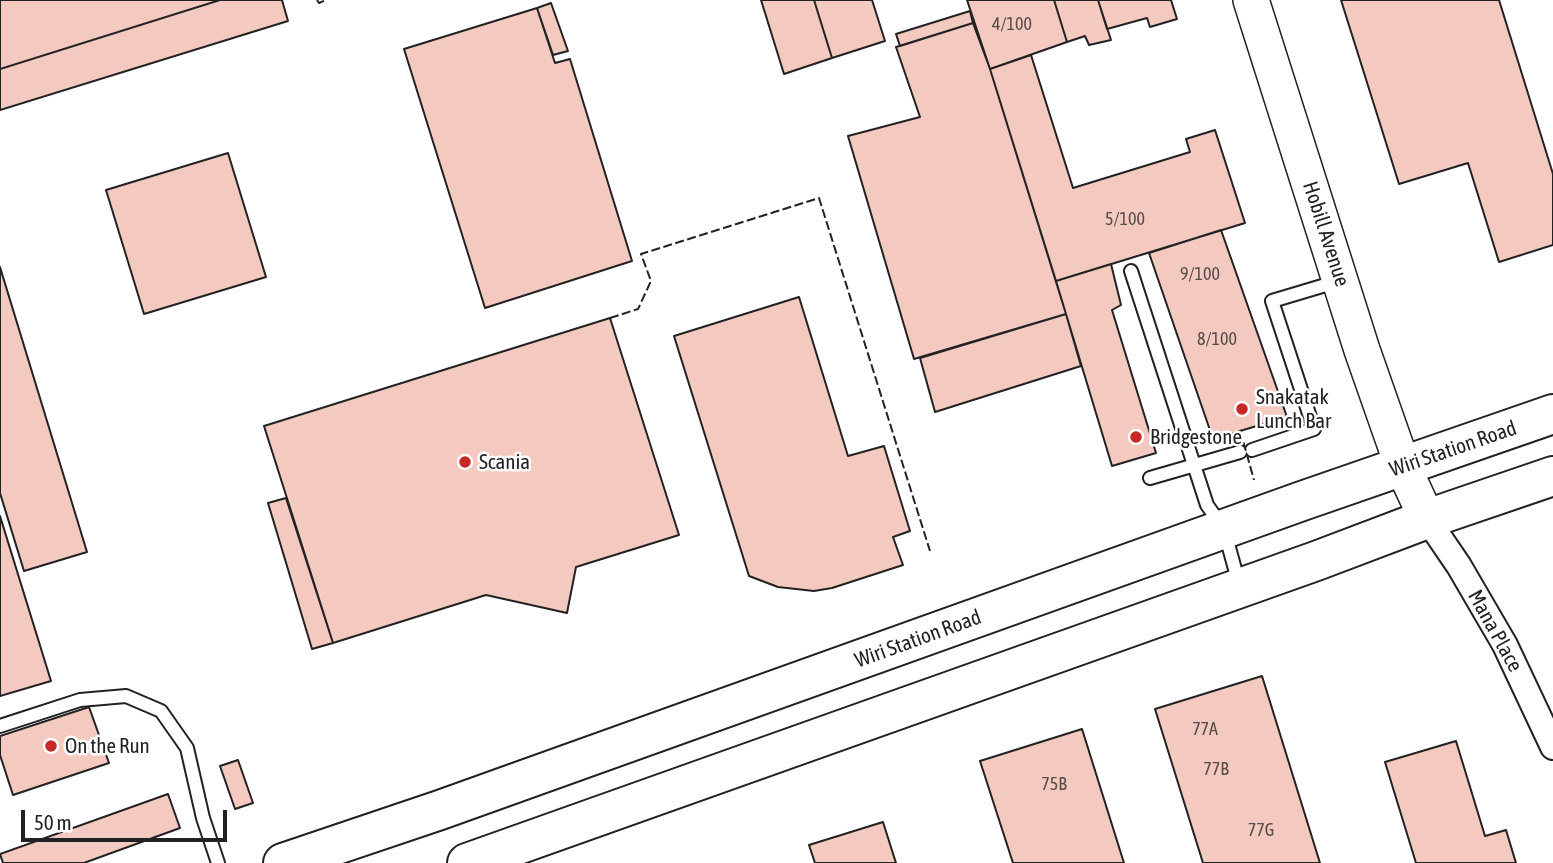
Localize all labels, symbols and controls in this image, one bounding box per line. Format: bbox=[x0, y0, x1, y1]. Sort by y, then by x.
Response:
house number: 4/100 bbox=[992, 13, 1032, 35]
street label: Hobill Avenue bbox=[1297, 178, 1355, 290]
house number: 5/100 bbox=[1105, 208, 1145, 230]
house number: 9/100 bbox=[1180, 263, 1220, 285]
house number: 8/100 bbox=[1197, 328, 1237, 350]
place label: Snakatak Lunch Bar bbox=[1256, 384, 1331, 434]
marker: Snakatak Lunch Bar bbox=[1234, 401, 1250, 417]
street label: Wiri Station Road bbox=[1386, 416, 1520, 482]
place label: Bridgestone bbox=[1150, 424, 1242, 450]
marker: Bridgestone bbox=[1128, 429, 1144, 445]
place label: Scania bbox=[479, 449, 530, 475]
marker: Scania bbox=[457, 454, 473, 470]
street label: Mana Place bbox=[1462, 586, 1528, 676]
street label: Wiri Station Road bbox=[851, 605, 985, 673]
house number: 77A bbox=[1192, 718, 1218, 740]
place label: On the Run bbox=[65, 733, 150, 759]
marker: On the Run bbox=[43, 738, 59, 754]
house number: 77B bbox=[1203, 758, 1229, 780]
house number: 75B bbox=[1041, 773, 1067, 795]
scale bar bbox=[24, 796, 231, 840]
text: 50 m bbox=[34, 810, 72, 834]
house number: 77G bbox=[1248, 819, 1274, 841]

